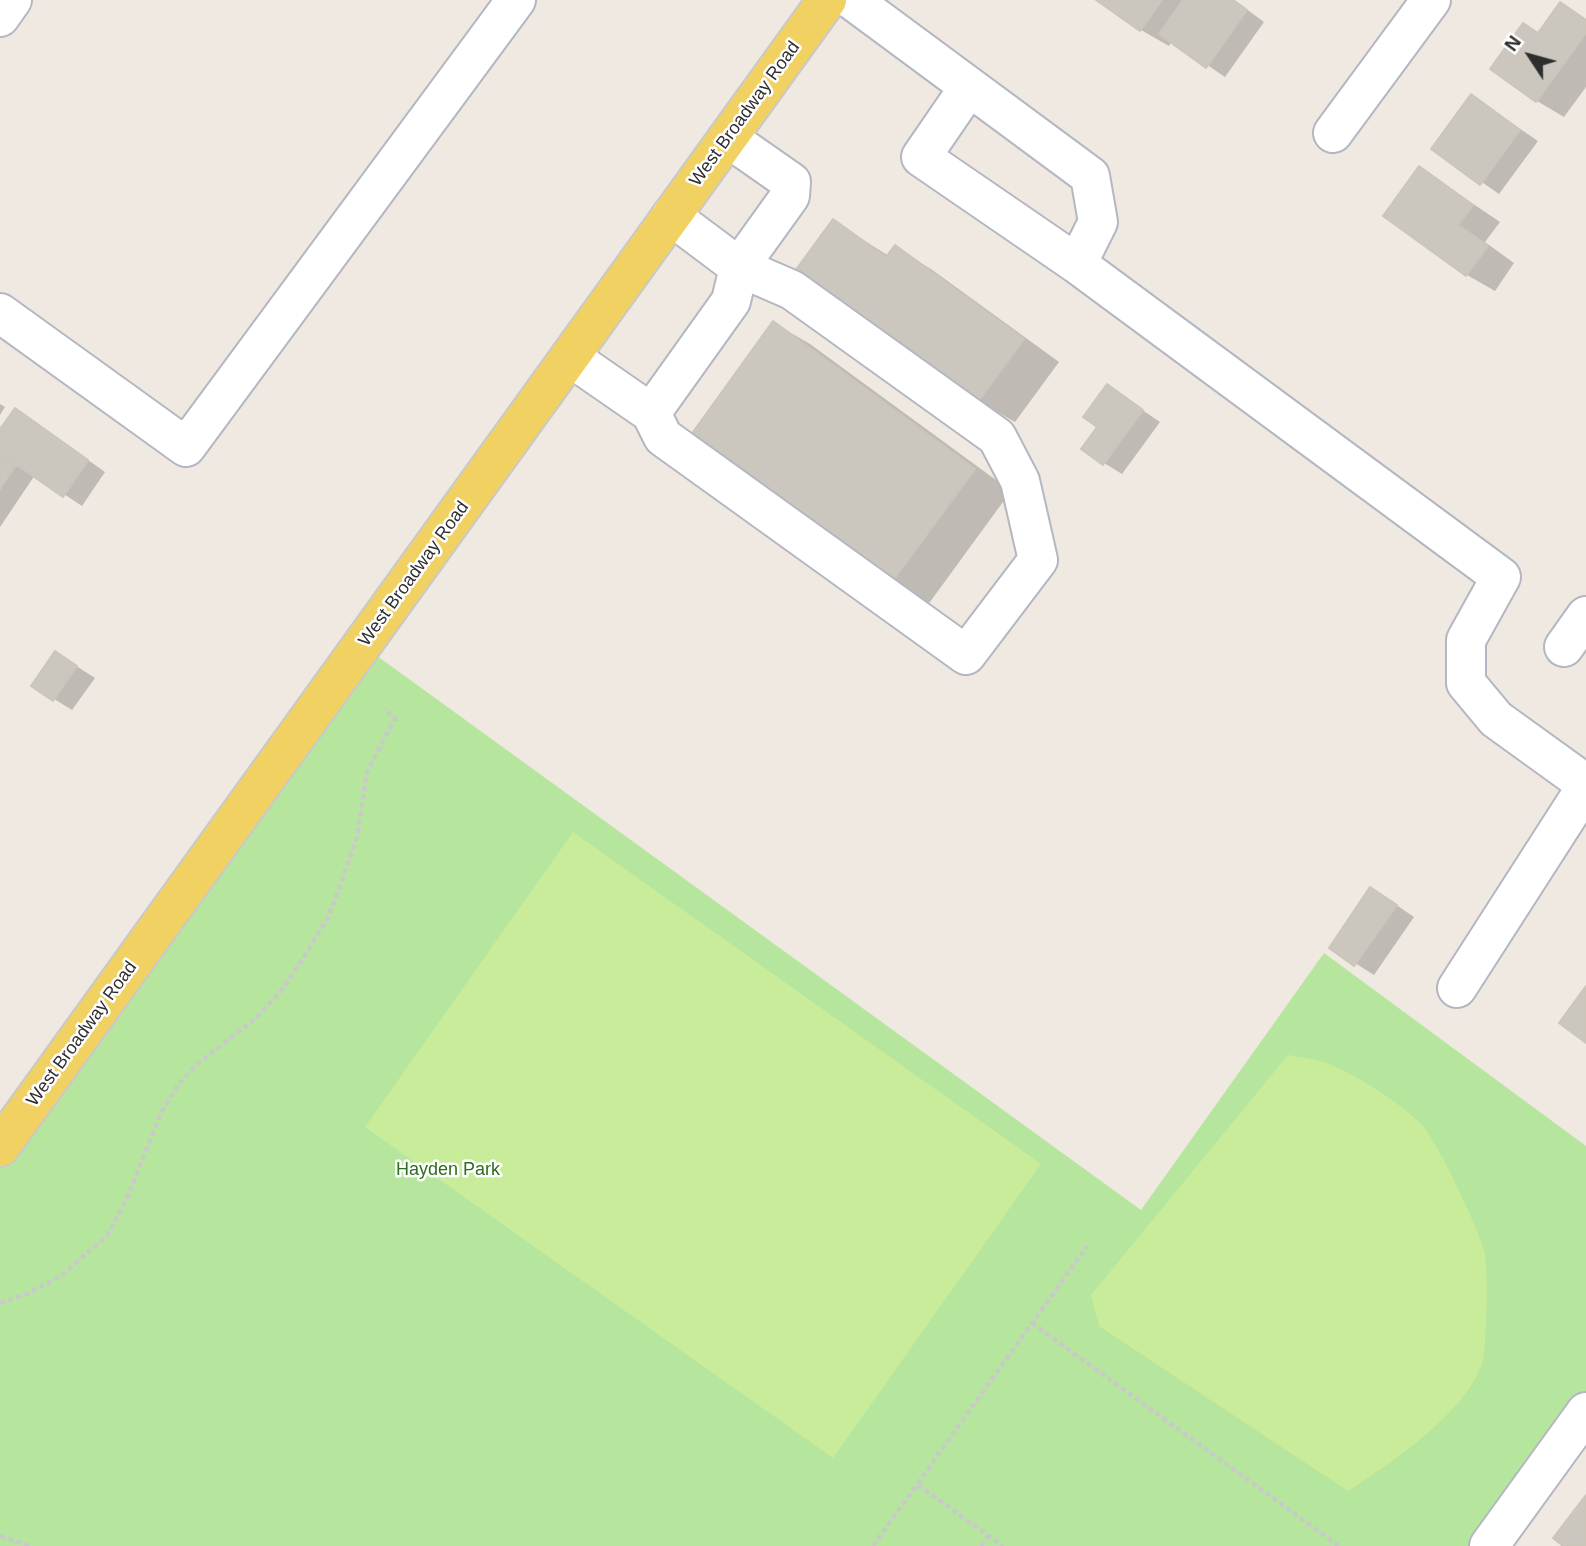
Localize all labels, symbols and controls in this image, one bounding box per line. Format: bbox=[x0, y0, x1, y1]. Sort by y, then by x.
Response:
north arrow bbox=[1495, 21, 1565, 91]
text: N bbox=[1500, 32, 1525, 55]
street label: West Broadway Road bbox=[685, 37, 805, 191]
street label: West Broadway Road bbox=[354, 497, 474, 651]
street label: West Broadway Road bbox=[22, 957, 142, 1111]
park label: Hayden Park bbox=[396, 1159, 500, 1181]

